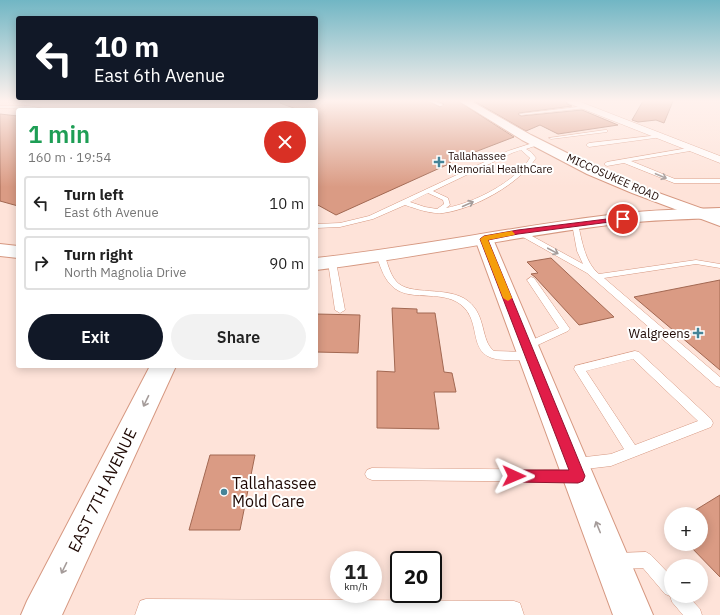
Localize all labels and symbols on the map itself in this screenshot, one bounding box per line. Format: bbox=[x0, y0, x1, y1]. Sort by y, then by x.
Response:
place label: Tallahassee Memorial HealthCare bbox=[448, 149, 552, 176]
street label: MICCOSUKEE ROAD bbox=[565, 150, 661, 204]
marker: Tallahassee Memorial HealthCare bbox=[433, 156, 445, 168]
one-way arrow bbox=[655, 173, 667, 180]
one-way arrow bbox=[462, 200, 474, 207]
pin bbox=[606, 202, 640, 236]
one-way arrow bbox=[546, 248, 558, 255]
place label: Walgreens bbox=[629, 325, 690, 342]
marker: Walgreens bbox=[693, 328, 703, 338]
one-way arrow bbox=[142, 395, 149, 407]
street label: EAST 7TH AVENUE bbox=[63, 425, 141, 555]
position arrow bbox=[493, 455, 535, 497]
place label: Tallahassee Mold Care bbox=[232, 473, 317, 511]
marker: Tallahassee Mold Care bbox=[219, 487, 229, 497]
one-way arrow bbox=[594, 521, 601, 533]
speed limit sign: 20 bbox=[390, 551, 442, 603]
one-way arrow bbox=[60, 562, 67, 574]

